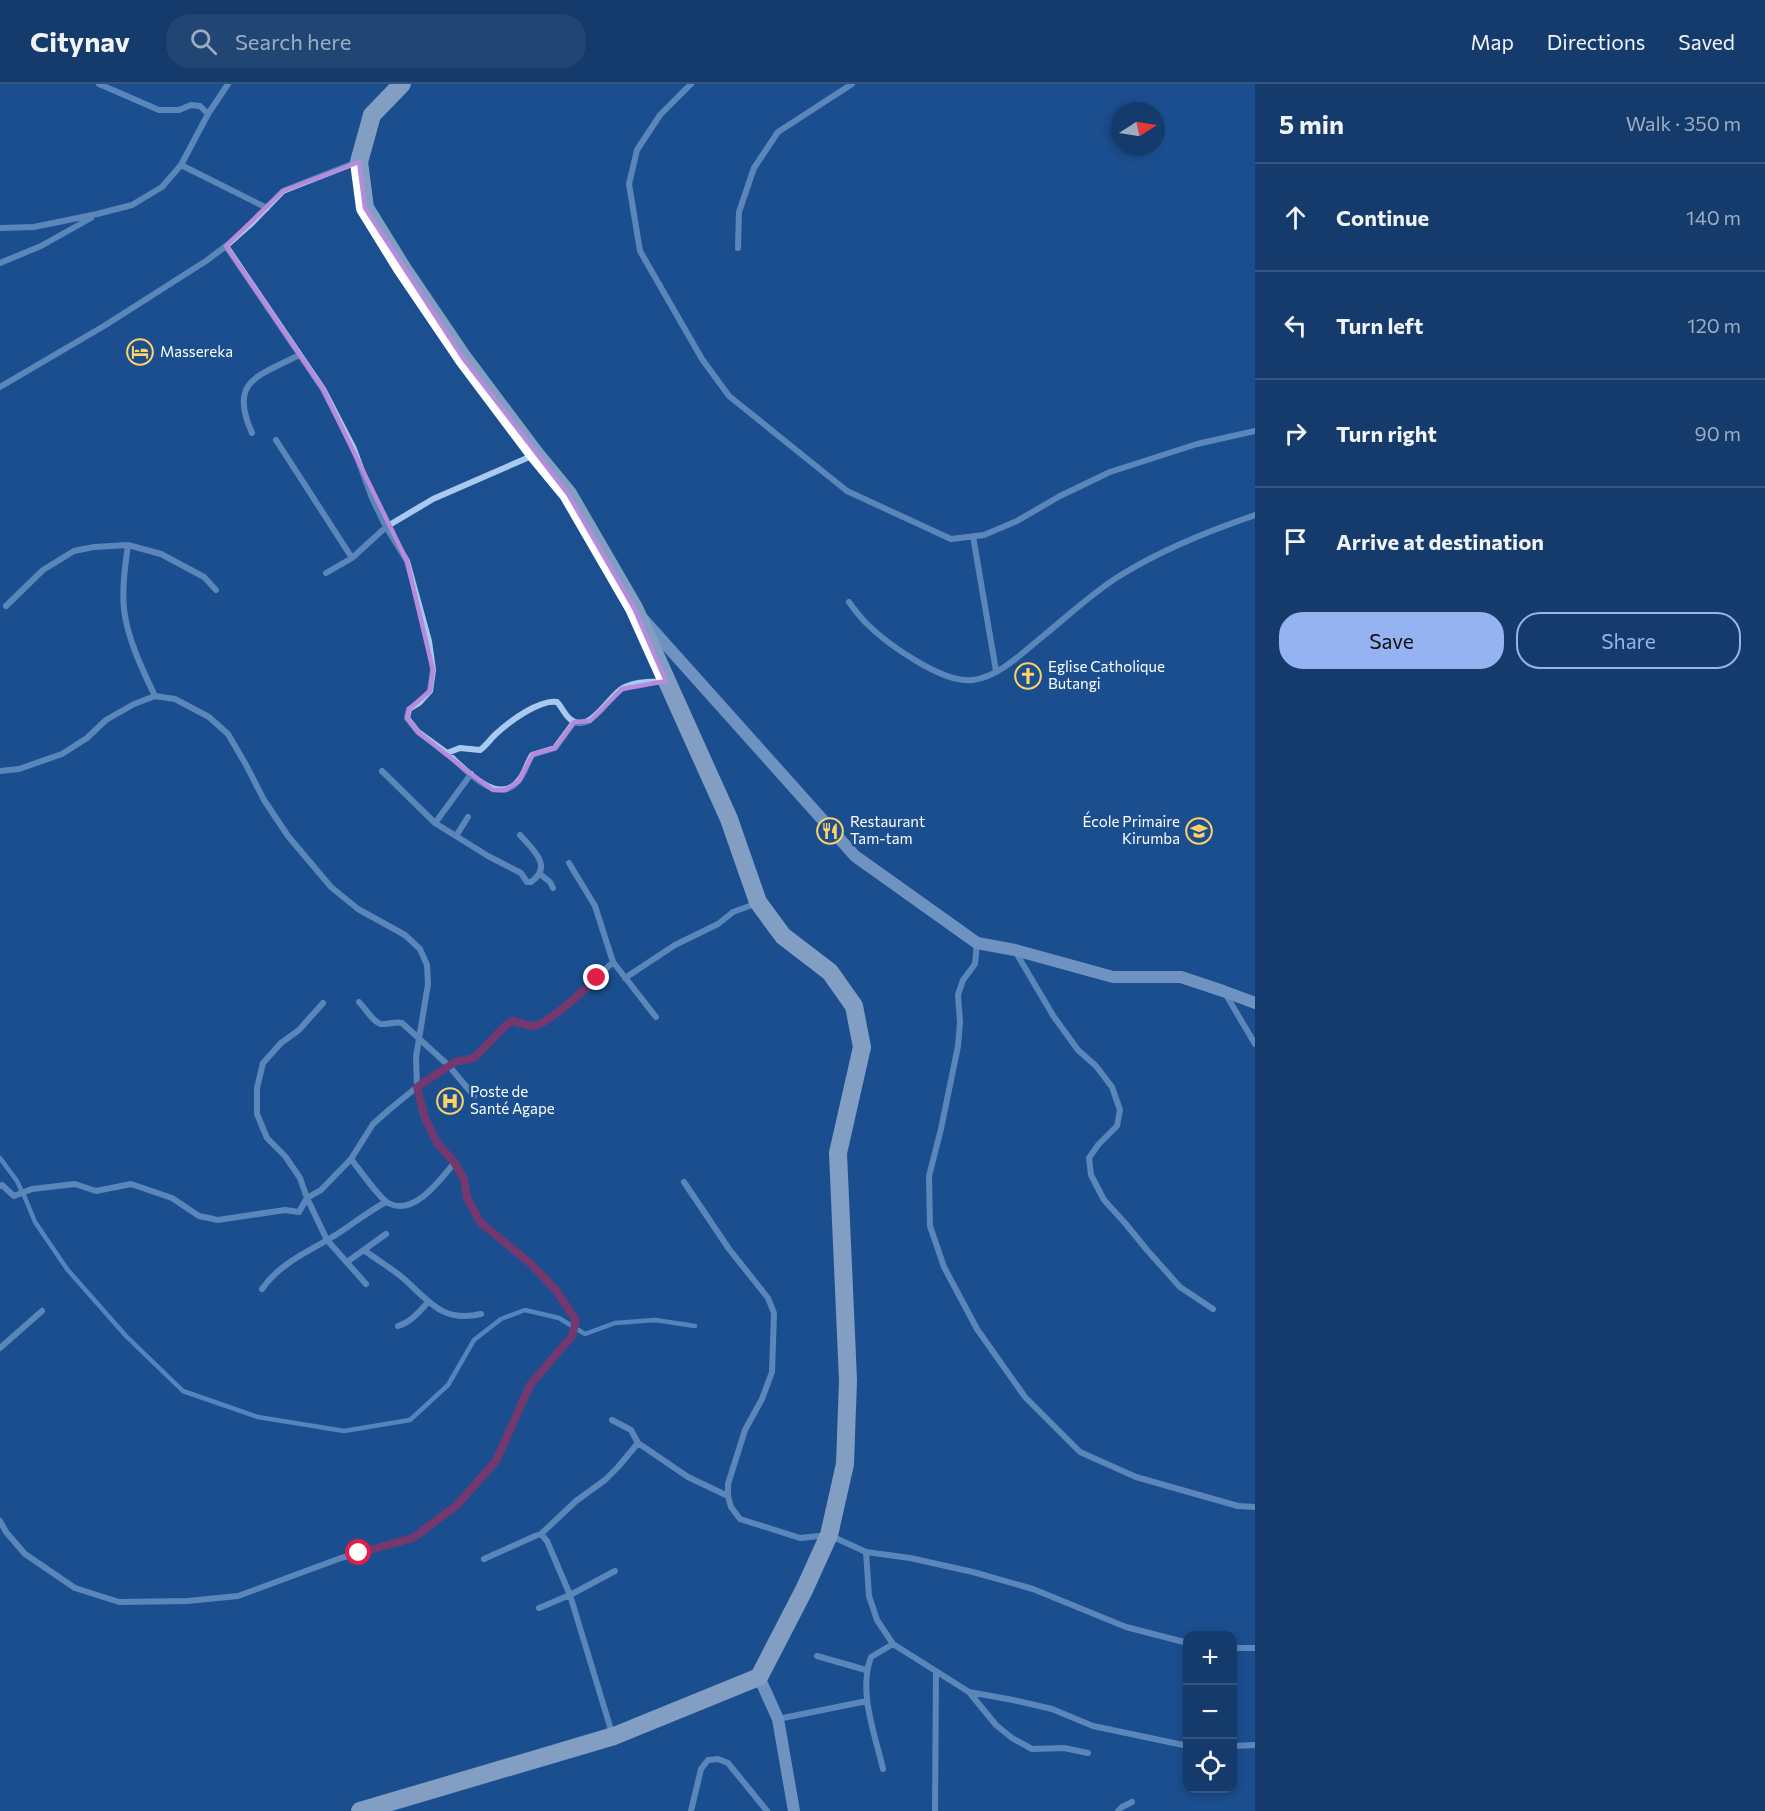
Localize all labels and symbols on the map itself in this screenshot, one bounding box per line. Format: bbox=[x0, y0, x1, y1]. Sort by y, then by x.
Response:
north arrow bbox=[1111, 102, 1165, 156]
hotel icon: Massereka bbox=[125, 337, 155, 367]
place label: Massereka bbox=[160, 342, 233, 360]
place label: Eglise Catholique Butangi bbox=[1048, 657, 1165, 692]
church icon: Eglise Catholique Butangi bbox=[1013, 661, 1043, 691]
place label: École Primaire Kirumba bbox=[1082, 811, 1180, 847]
place label: Restaurant Tam-tam bbox=[850, 812, 925, 847]
restaurant icon: Restaurant Tam-tam bbox=[815, 816, 845, 846]
school or university icon: École Primaire Kirumba bbox=[1184, 816, 1214, 846]
route end bbox=[583, 964, 609, 990]
place label: Poste de Santé Agape bbox=[470, 1082, 555, 1117]
hospital icon: Poste de Santé Agape bbox=[435, 1086, 465, 1116]
route start bbox=[345, 1539, 371, 1565]

